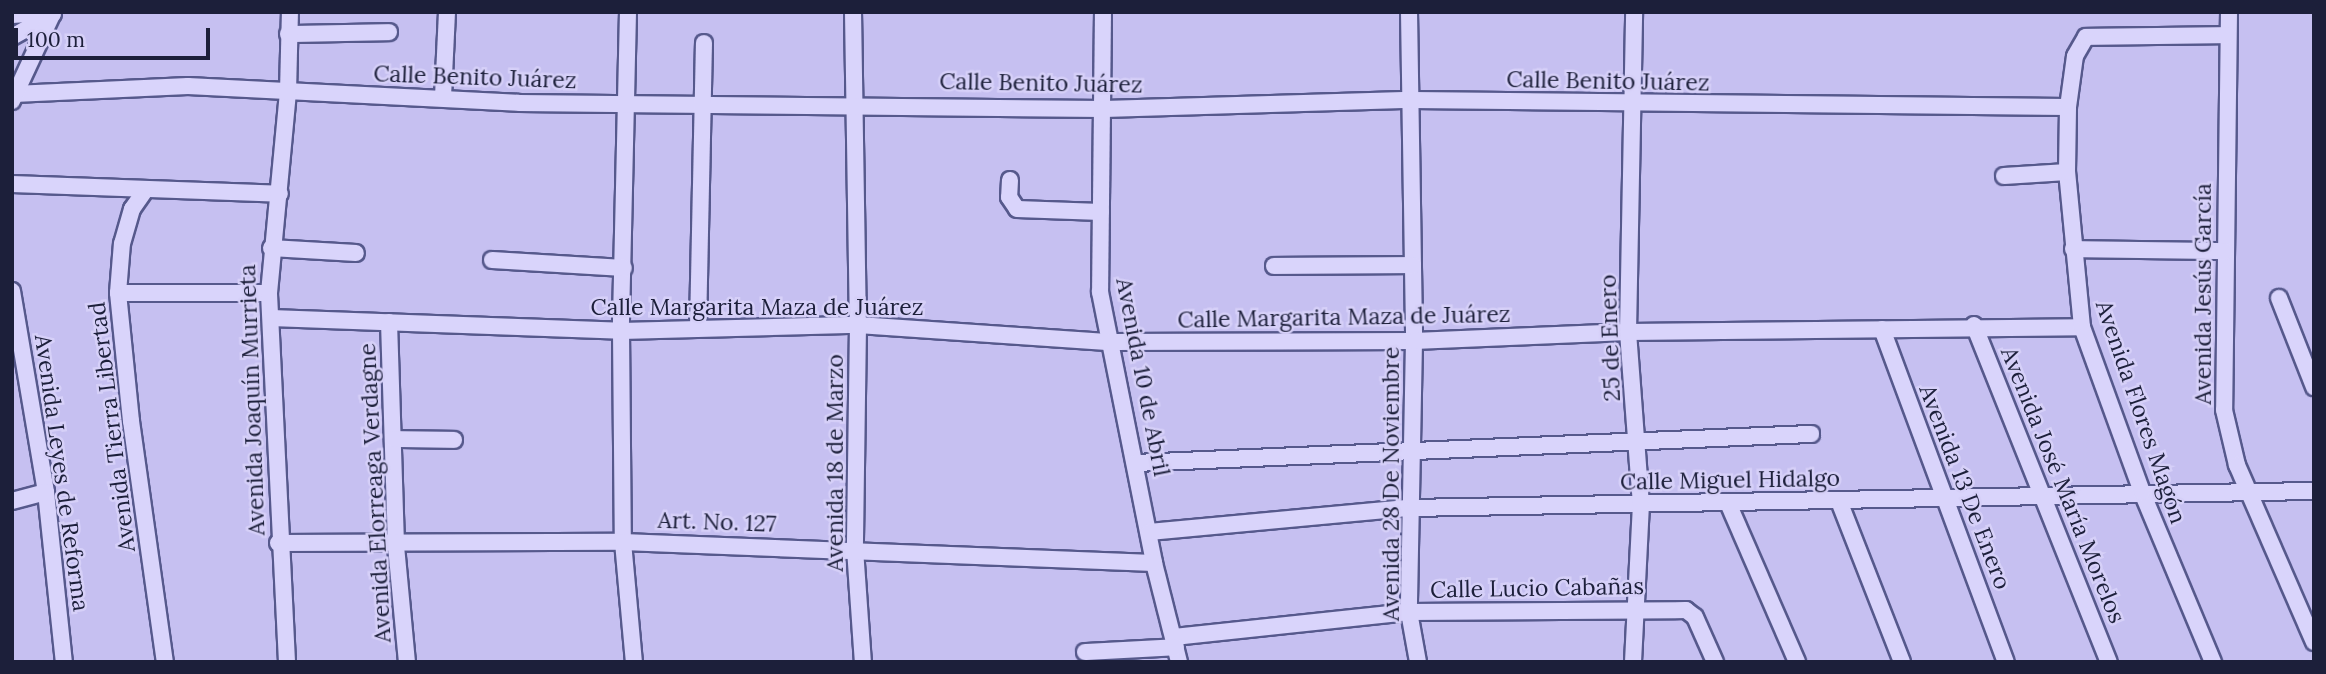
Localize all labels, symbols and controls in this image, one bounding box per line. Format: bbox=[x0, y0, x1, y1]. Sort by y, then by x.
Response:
scale bar bbox=[18, 14, 214, 58]
text: 100 m bbox=[27, 26, 85, 53]
street label: Calle Benito Juárez bbox=[373, 60, 577, 94]
street label: Calle Benito Juárez bbox=[1506, 65, 1710, 97]
street label: Calle Benito Juárez bbox=[939, 67, 1143, 99]
street label: Avenida Jesús García bbox=[2189, 183, 2217, 405]
street label: Avenida Joaquín Murrieta bbox=[233, 264, 271, 536]
street label: 25 de Enero bbox=[1594, 274, 1626, 402]
street label: Avenida 10 de Abril bbox=[1110, 276, 1176, 478]
street label: Calle Margarita Maza de Juárez bbox=[590, 293, 924, 321]
street label: Avenida Flores Magón bbox=[2090, 297, 2192, 527]
street label: Avenida Tierra Libertad bbox=[83, 300, 141, 554]
street label: Calle Margarita Maza de Juárez bbox=[1177, 300, 1511, 334]
street label: Avenida Leyes de Reforma bbox=[29, 333, 95, 613]
street label: Avenida Elorreaga Verdagne bbox=[353, 343, 397, 643]
street label: Avenida José María Morelos bbox=[1995, 343, 2131, 627]
street label: Avenida 28 De Noviembre bbox=[1377, 347, 1405, 621]
street label: Avenida 18 de Marzo bbox=[821, 354, 849, 572]
street label: Avenida 13 De Enero bbox=[1913, 381, 2017, 593]
street label: Calle Miguel Hidalgo bbox=[1620, 464, 1840, 496]
street label: Art. No. 127 bbox=[657, 506, 777, 538]
street label: Calle Lucio Cabañas bbox=[1430, 572, 1644, 604]

